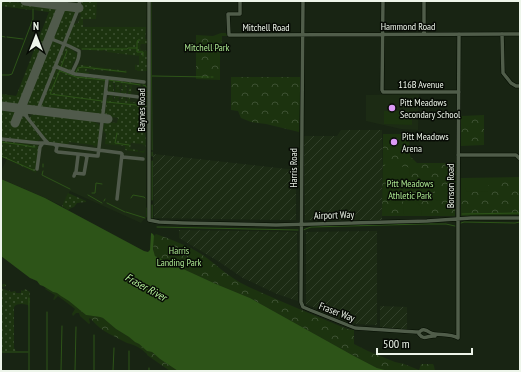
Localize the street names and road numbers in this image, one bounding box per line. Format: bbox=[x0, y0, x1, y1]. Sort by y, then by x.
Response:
street label: Hammond Road bbox=[381, 20, 435, 33]
street label: Mitchell Road bbox=[242, 21, 290, 34]
street label: 116B Avenue bbox=[398, 78, 444, 91]
street label: Baynes Road bbox=[135, 88, 148, 132]
street label: Harris Road bbox=[287, 148, 300, 188]
street label: Bonson Road bbox=[444, 164, 457, 208]
street label: Airport Way bbox=[314, 208, 355, 222]
street label: Fraser Way bbox=[317, 299, 357, 325]

